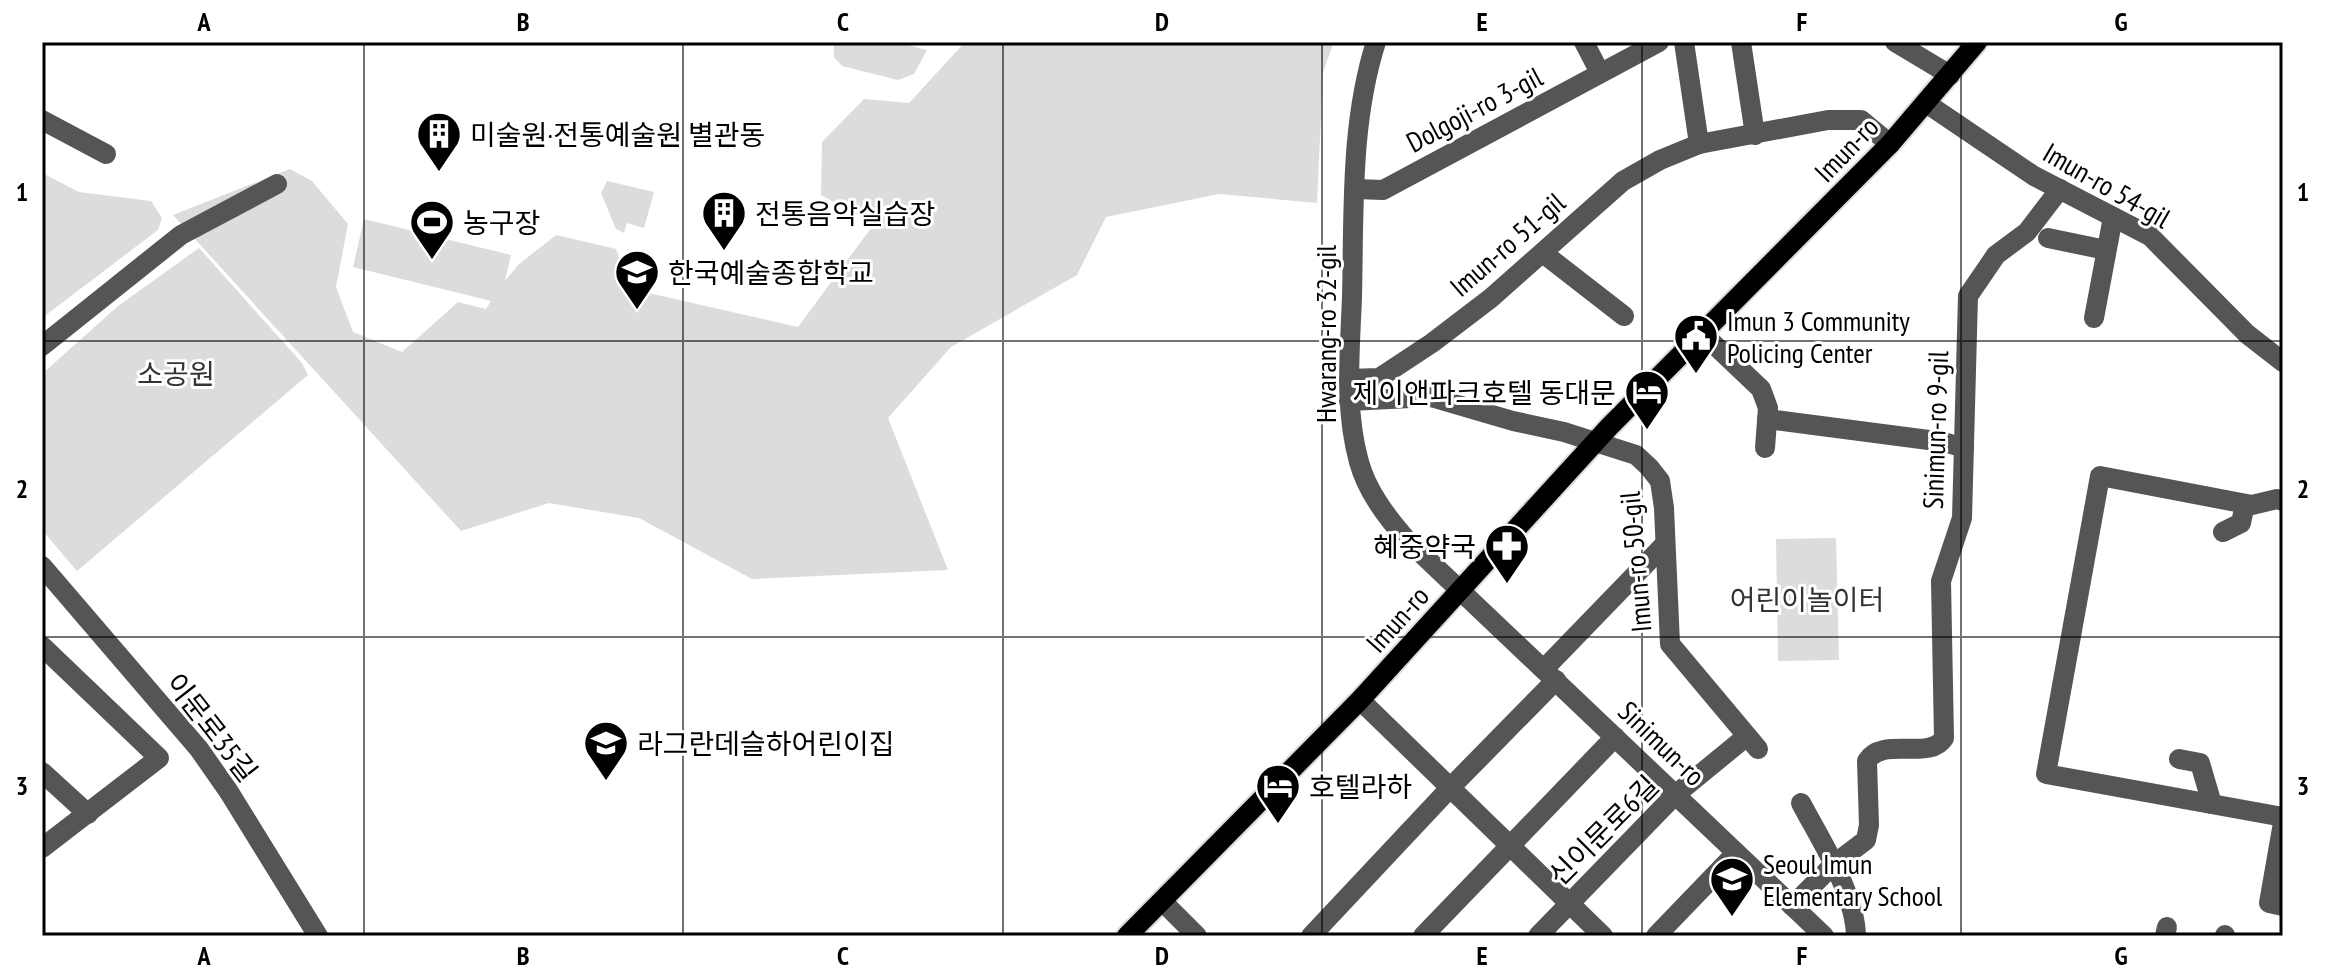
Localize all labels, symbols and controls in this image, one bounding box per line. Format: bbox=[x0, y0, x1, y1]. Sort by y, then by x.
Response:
text: A bbox=[196, 5, 211, 38]
text: B bbox=[517, 5, 530, 38]
text: C bbox=[837, 5, 849, 38]
text: D bbox=[1155, 5, 1169, 38]
text: E bbox=[1476, 5, 1488, 38]
text: F bbox=[1797, 5, 1808, 38]
text: G bbox=[2114, 5, 2128, 38]
street label: Dolgoji-ro 3-gil bbox=[1400, 57, 1549, 160]
street label: Imun-ro bbox=[1806, 108, 1886, 190]
building icon: 미술원·전통예술원 별관동 bbox=[415, 110, 463, 173]
place label: 미술원·전통예술원 별관동 bbox=[470, 116, 765, 153]
street label: Imun-ro 54-gil bbox=[2037, 134, 2178, 237]
text: 1 bbox=[16, 175, 28, 208]
text: 1 bbox=[2297, 175, 2309, 208]
street label: Imun-ro 51-gil bbox=[1442, 183, 1573, 304]
building icon: 전통음악실습장 bbox=[700, 189, 748, 252]
place label: 전통음악실습장 bbox=[755, 195, 935, 232]
sports icon: 농구장 bbox=[408, 198, 456, 261]
place label: 농구장 bbox=[463, 204, 540, 241]
street label: Hwarang-ro 32-gil bbox=[1307, 245, 1344, 423]
school or university icon: 한국예술종합학교 bbox=[613, 248, 661, 311]
place label: 한국예술종합학교 bbox=[668, 254, 874, 291]
place label: Imun 3 Community Policing Center bbox=[1727, 302, 1910, 371]
public building icon: Imun 3 Community Policing Center bbox=[1672, 312, 1720, 375]
street label: Sinimun-ro 9-gil bbox=[1914, 350, 1956, 510]
park label: 소공원 bbox=[137, 355, 215, 392]
hotel icon: 제이앤파크호텔 동대문 bbox=[1623, 368, 1671, 431]
place label: 제이앤파크호텔 동대문 bbox=[1352, 374, 1616, 411]
text: 2 bbox=[16, 472, 28, 505]
text: 2 bbox=[2297, 472, 2309, 505]
street label: Imun-ro 50-gil bbox=[1610, 490, 1660, 634]
pharmacy icon: 혜중약국 bbox=[1483, 522, 1531, 585]
place label: 혜중약국 bbox=[1373, 528, 1476, 565]
street label: Imun-ro bbox=[1357, 578, 1437, 660]
park label: 어린이놀이터 bbox=[1730, 581, 1884, 618]
street label: 이문로35길 bbox=[158, 665, 266, 789]
street label: Sinimun-ro bbox=[1611, 693, 1713, 793]
school or university icon: 라그란데슬하어린이집 bbox=[582, 719, 630, 782]
place label: 라그란데슬하어린이집 bbox=[637, 725, 895, 762]
hotel icon: 호텔라하 bbox=[1254, 762, 1302, 825]
street label: 신이문로6길 bbox=[1540, 767, 1666, 893]
place label: 호텔라하 bbox=[1309, 768, 1412, 805]
text: 3 bbox=[16, 769, 28, 802]
text: 3 bbox=[2297, 769, 2309, 802]
place label: Seoul Imun Elementary School bbox=[1763, 845, 1943, 914]
school or university icon: Seoul Imun Elementary School bbox=[1708, 855, 1756, 918]
text: A bbox=[196, 939, 211, 972]
text: B bbox=[517, 939, 530, 972]
text: C bbox=[837, 939, 849, 972]
text: D bbox=[1155, 939, 1169, 972]
text: E bbox=[1476, 939, 1488, 972]
text: F bbox=[1797, 939, 1808, 972]
text: G bbox=[2114, 939, 2128, 972]

